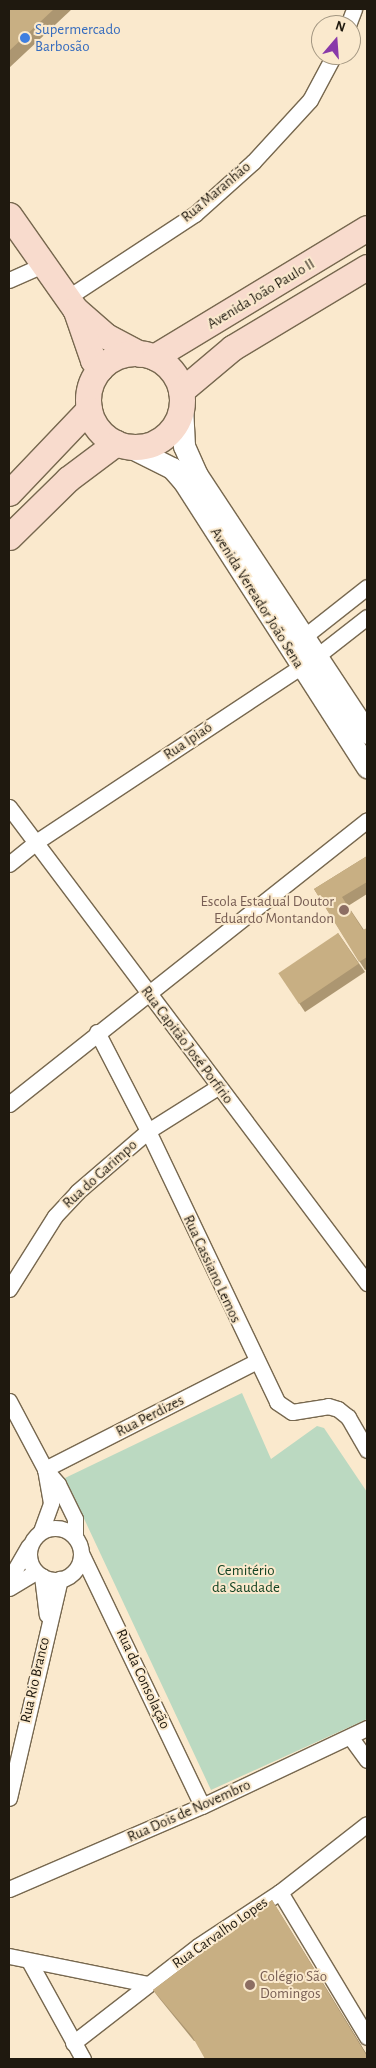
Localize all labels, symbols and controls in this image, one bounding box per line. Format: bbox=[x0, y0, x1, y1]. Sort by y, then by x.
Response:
north arrow bbox=[311, 15, 361, 65]
text: N bbox=[334, 19, 347, 35]
place label: Supermercado Barbosão bbox=[35, 20, 121, 55]
marker: Supermercado Barbosão bbox=[19, 32, 31, 44]
street label: Rua Maranhão bbox=[178, 158, 254, 226]
street label: Avenida João Paulo II bbox=[204, 255, 318, 333]
street label: Avenida Vereador João Sena bbox=[206, 524, 308, 672]
street label: Rua Ipiaó bbox=[160, 718, 216, 764]
place label: Escola Estadual Doutor Eduardo Montandon bbox=[201, 892, 334, 927]
marker: Escola Estadual Doutor Eduardo Montandon bbox=[338, 904, 350, 916]
street label: Rua Capitão José Porfírio bbox=[137, 983, 237, 1107]
street label: Rua do Garimpo bbox=[59, 1136, 141, 1212]
street label: Rua Cassiano Lemos bbox=[179, 1212, 245, 1326]
street label: Rua Perdizes bbox=[113, 1391, 187, 1441]
park label: Cemitério da Saudade bbox=[212, 1561, 280, 1596]
street label: Rua da Consolação bbox=[112, 1626, 174, 1732]
street label: Rua Rio Branco bbox=[16, 1636, 54, 1724]
street label: Rua Dois de Novembro bbox=[125, 1776, 253, 1846]
street label: Rua Carvalho Lopes bbox=[169, 1893, 271, 1973]
place label: Colégio São Domingos bbox=[260, 1967, 327, 2002]
marker: Colégio São Domingos bbox=[244, 1979, 256, 1991]

